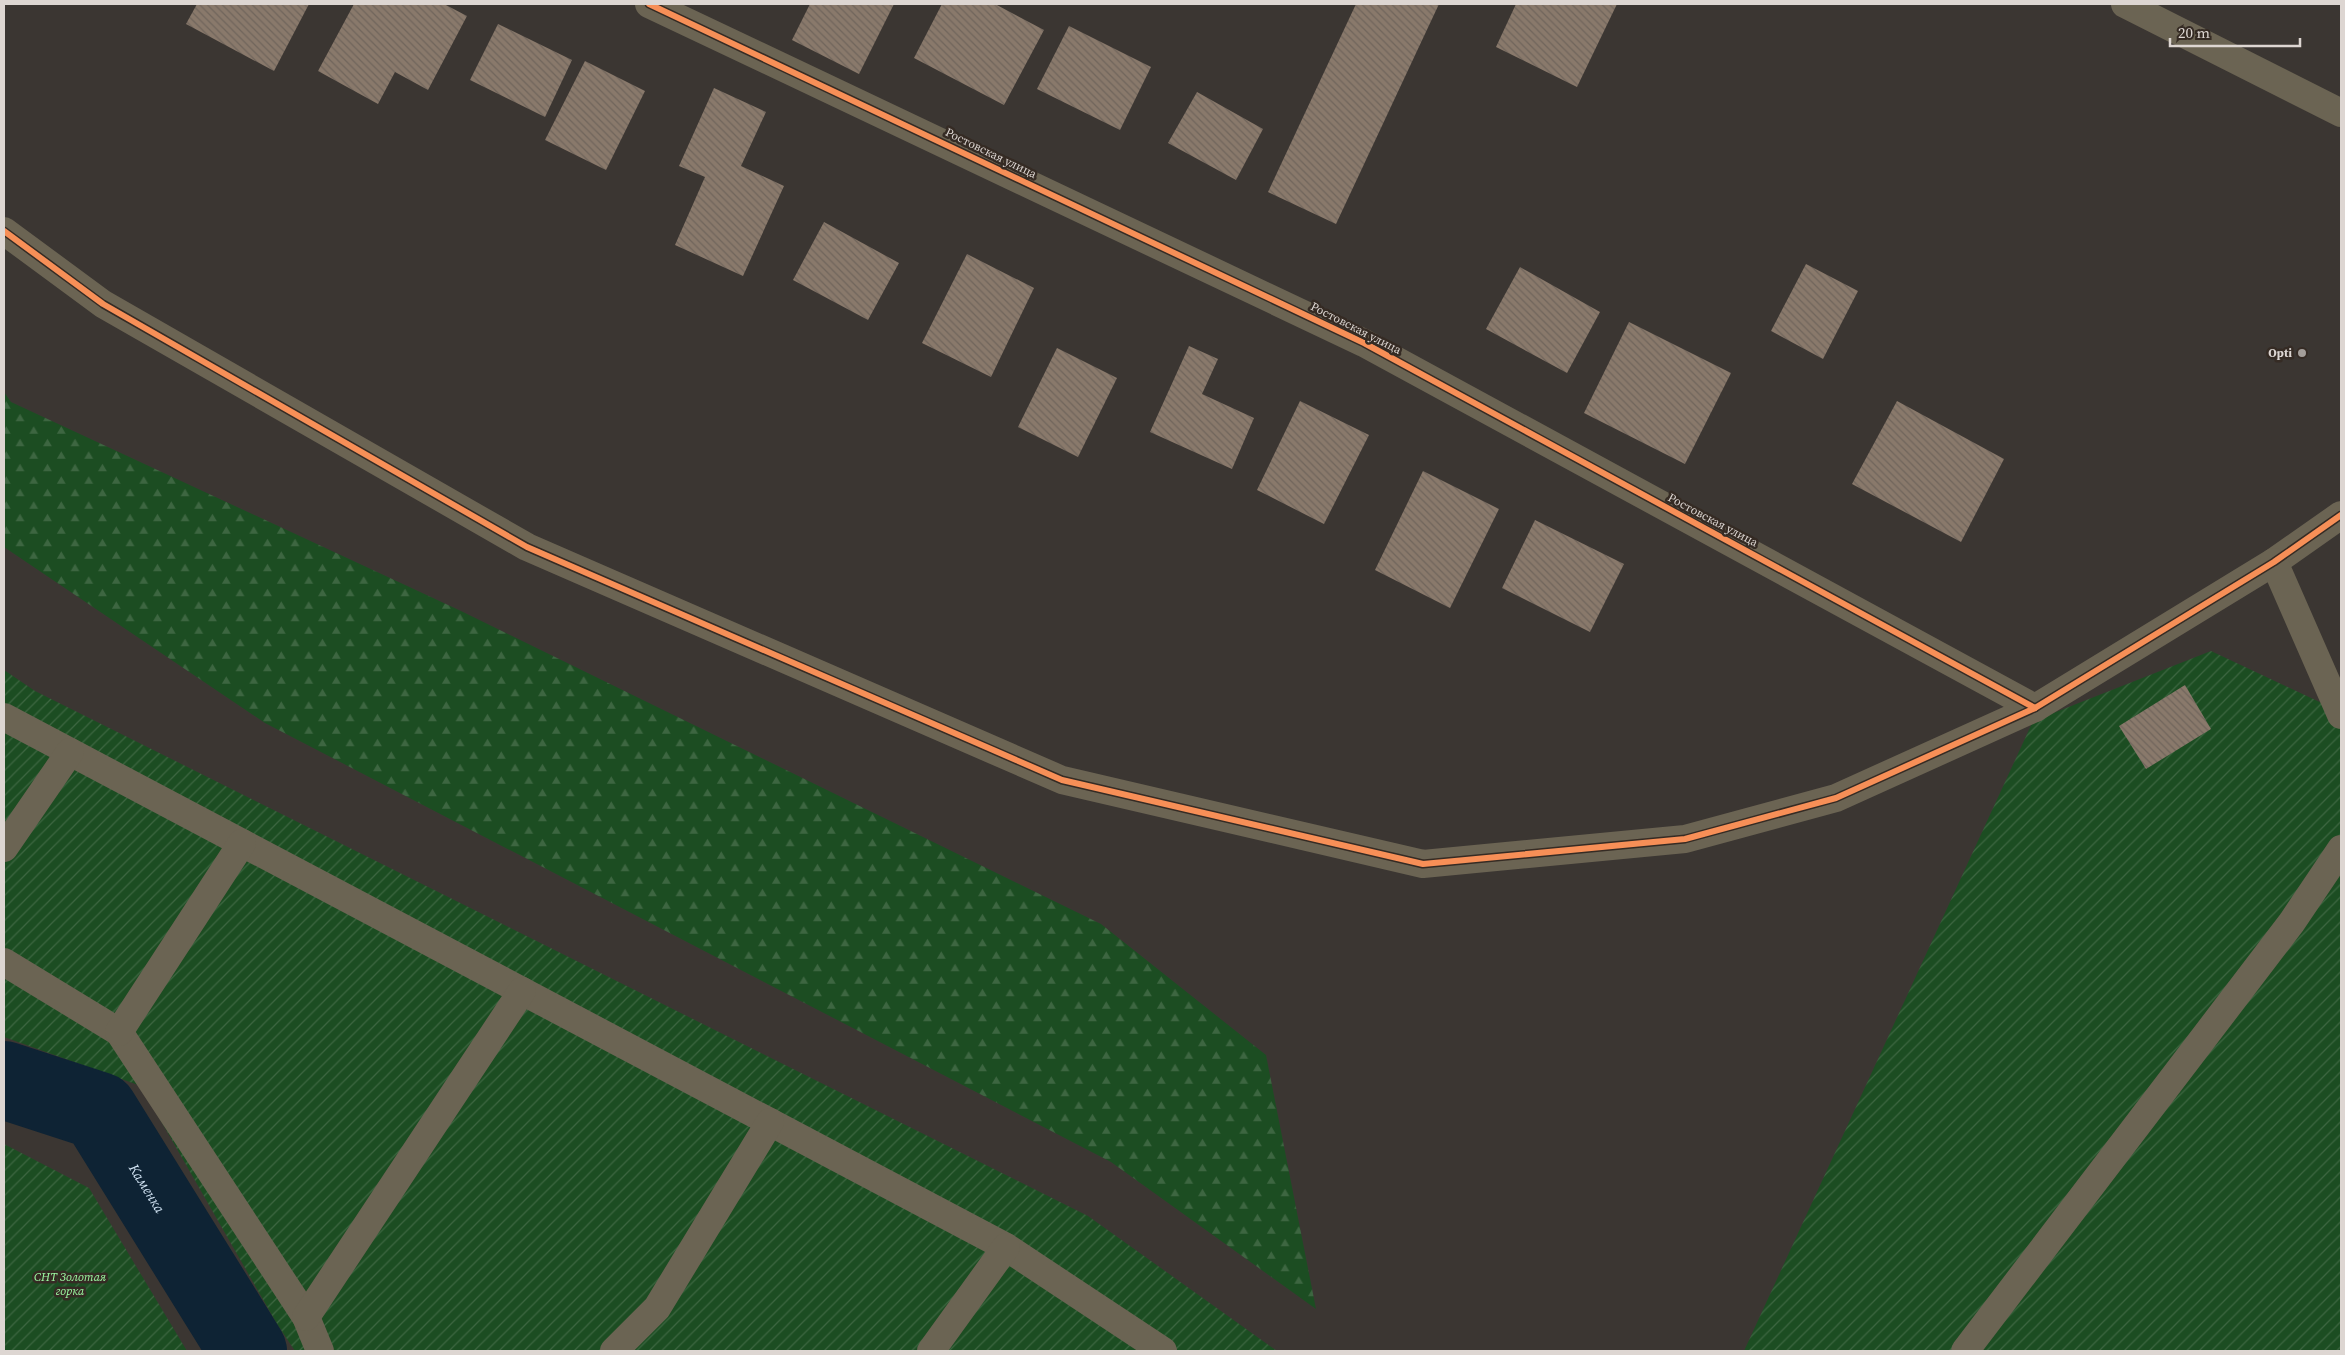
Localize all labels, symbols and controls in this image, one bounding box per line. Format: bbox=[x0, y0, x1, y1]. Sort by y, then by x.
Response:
scale bar bbox=[2170, 15, 2300, 47]
text: 20 m bbox=[2178, 22, 2210, 43]
street label: Ростовская улица bbox=[943, 124, 1040, 182]
street label: Ростовская улица bbox=[1308, 298, 1405, 358]
place label: Opti bbox=[2268, 345, 2292, 361]
marker: Opti bbox=[2296, 347, 2308, 359]
street label: Ростовская улица bbox=[1665, 490, 1762, 551]
water label: Каменка bbox=[124, 1159, 170, 1217]
park label: СНТ Золотая горка bbox=[34, 1269, 106, 1299]

